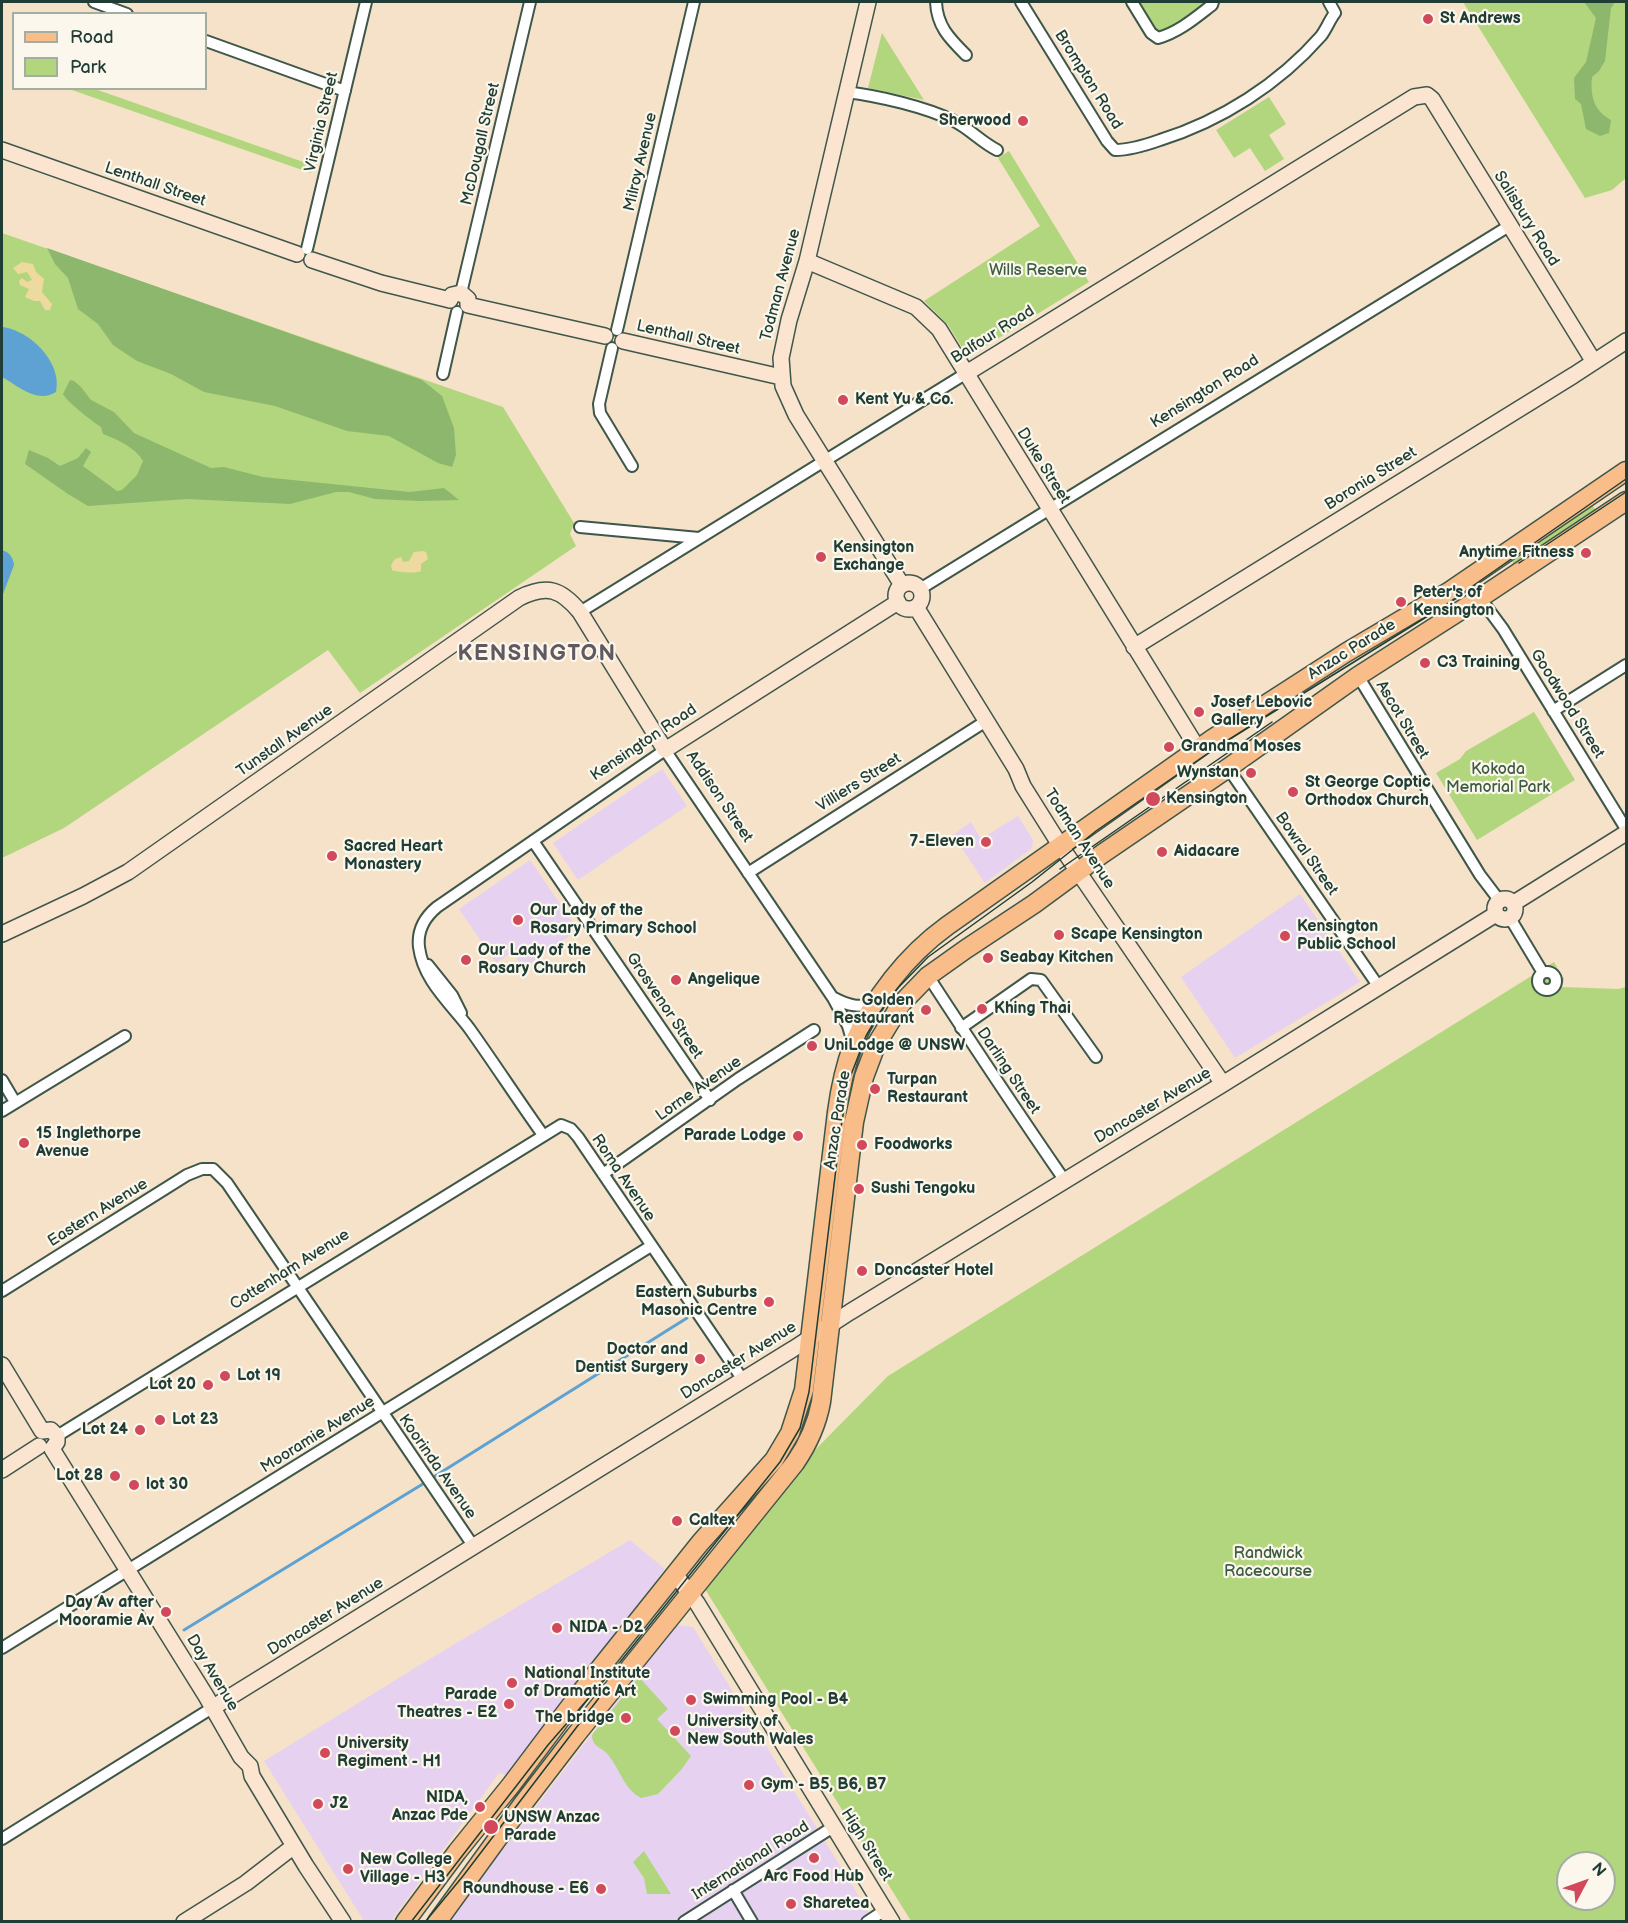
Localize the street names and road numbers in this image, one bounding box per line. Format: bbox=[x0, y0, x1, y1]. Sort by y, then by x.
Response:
street label: Brompton Road bbox=[1050, 27, 1126, 133]
street label: Virginia Street bbox=[301, 70, 343, 174]
street label: McDougall Street bbox=[458, 81, 504, 207]
street label: Milroy Avenue bbox=[620, 111, 662, 213]
street label: Lenthall Street bbox=[102, 159, 208, 211]
street label: Salisbury Road bbox=[1489, 168, 1563, 270]
street label: Todman Avenue bbox=[757, 227, 805, 343]
street label: Balfour Road bbox=[948, 302, 1038, 368]
street label: Lenthall Street bbox=[634, 317, 742, 359]
street label: Kensington Road bbox=[1147, 351, 1263, 433]
street label: Duke Street bbox=[1012, 424, 1074, 508]
street label: Boronia Street bbox=[1322, 443, 1420, 515]
street label: Anzac Parade bbox=[1305, 615, 1399, 685]
street label: Goodwood Street bbox=[1526, 646, 1608, 762]
street label: Ascot Street bbox=[1371, 677, 1433, 763]
street label: Kensington Road bbox=[587, 700, 701, 786]
street label: Tunstall Avenue bbox=[233, 701, 337, 781]
street label: Addison Street bbox=[681, 748, 757, 846]
street label: Villiers Street bbox=[813, 749, 905, 817]
street label: Todman Avenue bbox=[1039, 785, 1119, 893]
street label: Bowral Street bbox=[1270, 809, 1342, 899]
street label: Grosvenor Street bbox=[621, 949, 707, 1063]
street label: Darling Street bbox=[972, 1024, 1044, 1118]
street label: Lorne Avenue bbox=[652, 1052, 746, 1126]
street label: Doncaster Avenue bbox=[1091, 1064, 1215, 1148]
street label: Anzac Parade bbox=[821, 1069, 855, 1171]
street label: Roma Avenue bbox=[587, 1131, 659, 1225]
street label: Eastern Avenue bbox=[44, 1175, 152, 1251]
street label: Cottenham Avenue bbox=[227, 1225, 353, 1315]
street label: Doncaster Avenue bbox=[678, 1318, 800, 1404]
street label: Mooramie Avenue bbox=[257, 1392, 379, 1478]
street label: Koorinda Avenue bbox=[394, 1411, 480, 1523]
street label: Doncaster Avenue bbox=[265, 1574, 387, 1660]
street label: Day Avenue bbox=[182, 1631, 242, 1715]
street label: High Street bbox=[836, 1805, 896, 1885]
street label: International Road bbox=[689, 1817, 813, 1905]

